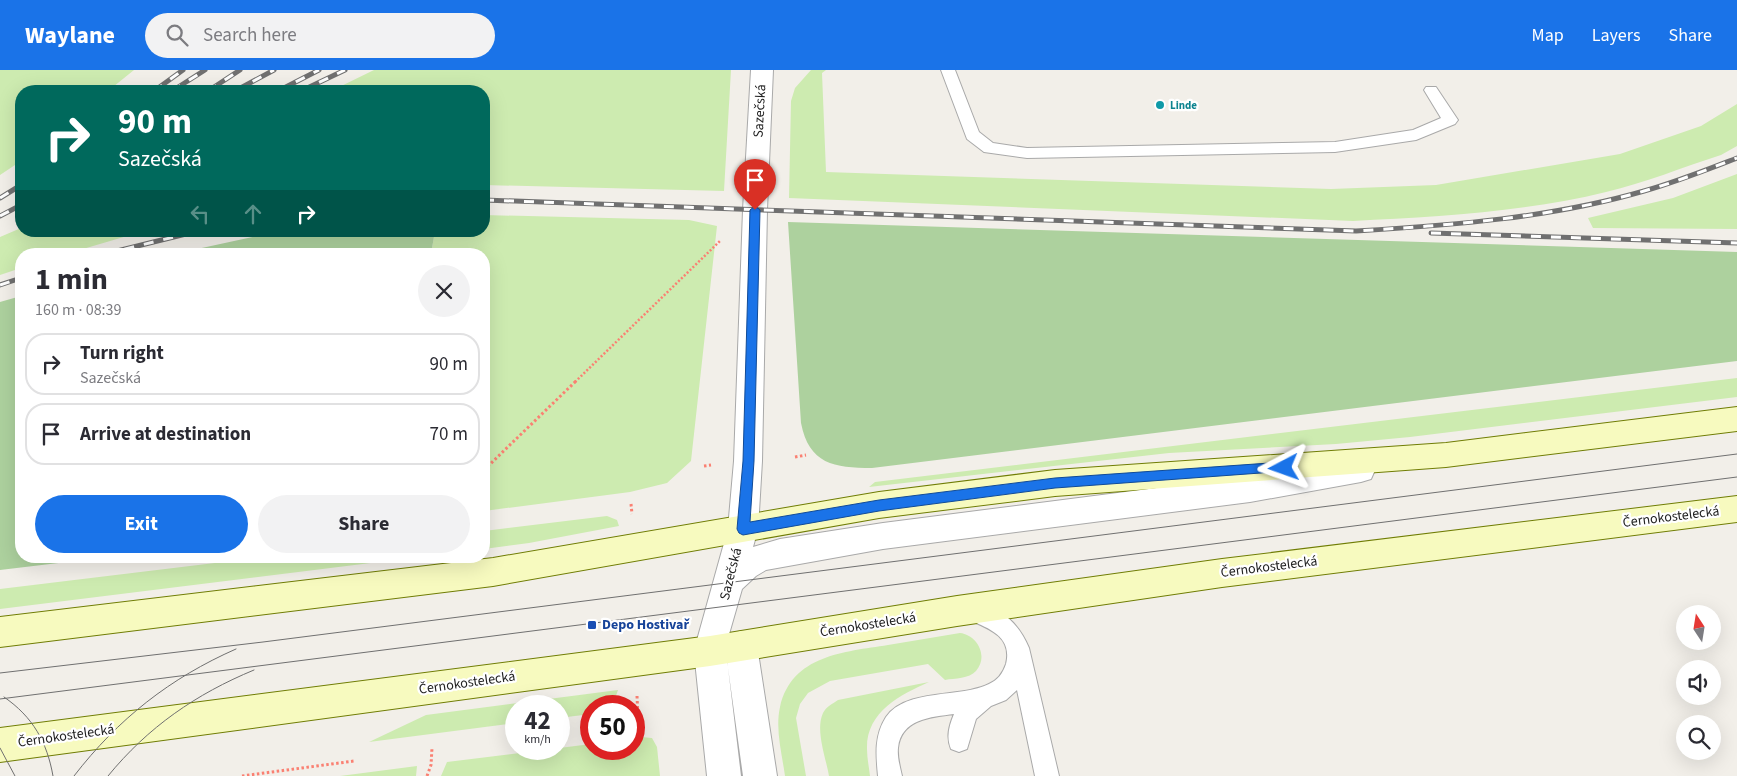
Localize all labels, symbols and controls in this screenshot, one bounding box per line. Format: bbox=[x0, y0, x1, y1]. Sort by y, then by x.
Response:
search box bbox=[145, 13, 495, 58]
text: Waylane bbox=[25, 18, 115, 53]
icon: search bbox=[163, 21, 191, 49]
text: Search here bbox=[203, 22, 297, 49]
text: Map bbox=[1532, 23, 1564, 48]
text: Layers bbox=[1592, 23, 1641, 48]
text: Share bbox=[1669, 23, 1712, 48]
street label: Sazečská bbox=[749, 84, 771, 138]
text: 90 m bbox=[118, 97, 192, 147]
place label: Linde bbox=[1170, 98, 1197, 113]
marker: Linde bbox=[1154, 99, 1166, 111]
icon: right bbox=[35, 105, 100, 170]
text: Sazečská bbox=[118, 143, 202, 175]
pin bbox=[734, 159, 776, 210]
icon: arrive bbox=[741, 166, 769, 194]
icon: left bbox=[186, 200, 214, 228]
icon: ahead bbox=[239, 200, 267, 228]
icon: right bbox=[292, 200, 320, 228]
text: 1 min bbox=[35, 258, 108, 301]
button: close bbox=[418, 265, 470, 317]
text: 160 m · 08:39 bbox=[35, 299, 122, 321]
text: Turn right bbox=[80, 340, 164, 367]
icon: right bbox=[37, 350, 65, 378]
text: 90 m bbox=[430, 351, 468, 378]
text: Sazečská bbox=[80, 367, 141, 389]
icon: arrive bbox=[37, 420, 65, 448]
text: Arrive at destination bbox=[80, 421, 251, 448]
text: 70 m bbox=[430, 421, 468, 448]
position arrow bbox=[1257, 441, 1309, 493]
button: Exit bbox=[35, 495, 248, 553]
button: Share bbox=[258, 495, 470, 553]
street label: Černokostelecká bbox=[1622, 501, 1720, 533]
street label: Sazečská bbox=[715, 546, 747, 602]
street label: Černokostelecká bbox=[1220, 551, 1318, 583]
north arrow bbox=[1676, 605, 1721, 650]
map controls bbox=[1676, 605, 1721, 760]
street label: Černokostelecká bbox=[818, 608, 918, 642]
place label: Depo Hostivař bbox=[602, 615, 690, 635]
marker: Depo Hostivař bbox=[586, 619, 598, 631]
button: sound bbox=[1676, 660, 1721, 705]
street label: Černokostelecká bbox=[418, 666, 516, 700]
speed limit sign: 50 bbox=[580, 695, 645, 760]
text: 42 bbox=[524, 703, 551, 739]
button: search bbox=[1676, 715, 1721, 760]
street label: Černokostelecká bbox=[17, 719, 115, 753]
text: km/h bbox=[524, 731, 551, 748]

